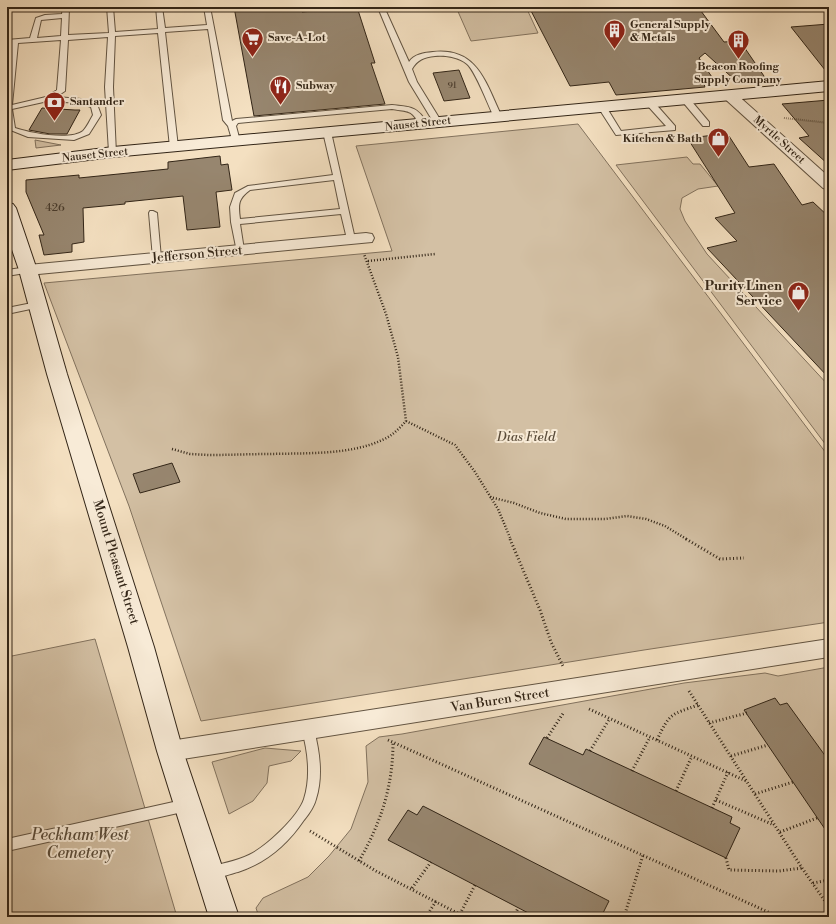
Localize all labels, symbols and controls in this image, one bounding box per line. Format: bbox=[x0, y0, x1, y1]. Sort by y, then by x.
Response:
building icon: General Supply & Metals bbox=[602, 18, 628, 51]
place label: General Supply & Metals bbox=[630, 18, 711, 45]
supermarket icon: Save-A-Lot bbox=[240, 25, 266, 58]
building icon: Beacon Roofing Supply Company bbox=[725, 28, 751, 61]
place label: Save-A-Lot bbox=[268, 31, 326, 45]
place label: Beacon Roofing Supply Company bbox=[694, 60, 782, 87]
restaurant icon: Subway bbox=[268, 73, 294, 106]
place label: Subway bbox=[296, 79, 335, 93]
house number: 91 bbox=[447, 80, 457, 91]
bank icon: Santander bbox=[41, 89, 67, 122]
place label: Santander bbox=[70, 95, 125, 109]
street label: Myrtle Street bbox=[750, 113, 808, 167]
street label: Nauset Street bbox=[384, 114, 452, 134]
shop icon: Kitchen & Bath bbox=[705, 126, 731, 159]
place label: Kitchen & Bath bbox=[623, 132, 702, 146]
street label: Nauset Street bbox=[61, 145, 129, 165]
house number: 426 bbox=[45, 201, 65, 215]
street label: Jefferson Street bbox=[150, 242, 244, 266]
place label: Purity Linen Service bbox=[705, 278, 782, 309]
shop icon: Purity Linen Service bbox=[785, 280, 811, 313]
park label: Dias Field bbox=[496, 429, 556, 445]
street label: Mount Pleasant Street bbox=[89, 498, 143, 627]
street label: Van Buren Street bbox=[449, 684, 551, 716]
park label: Peckham West Cemetery bbox=[30, 825, 129, 863]

